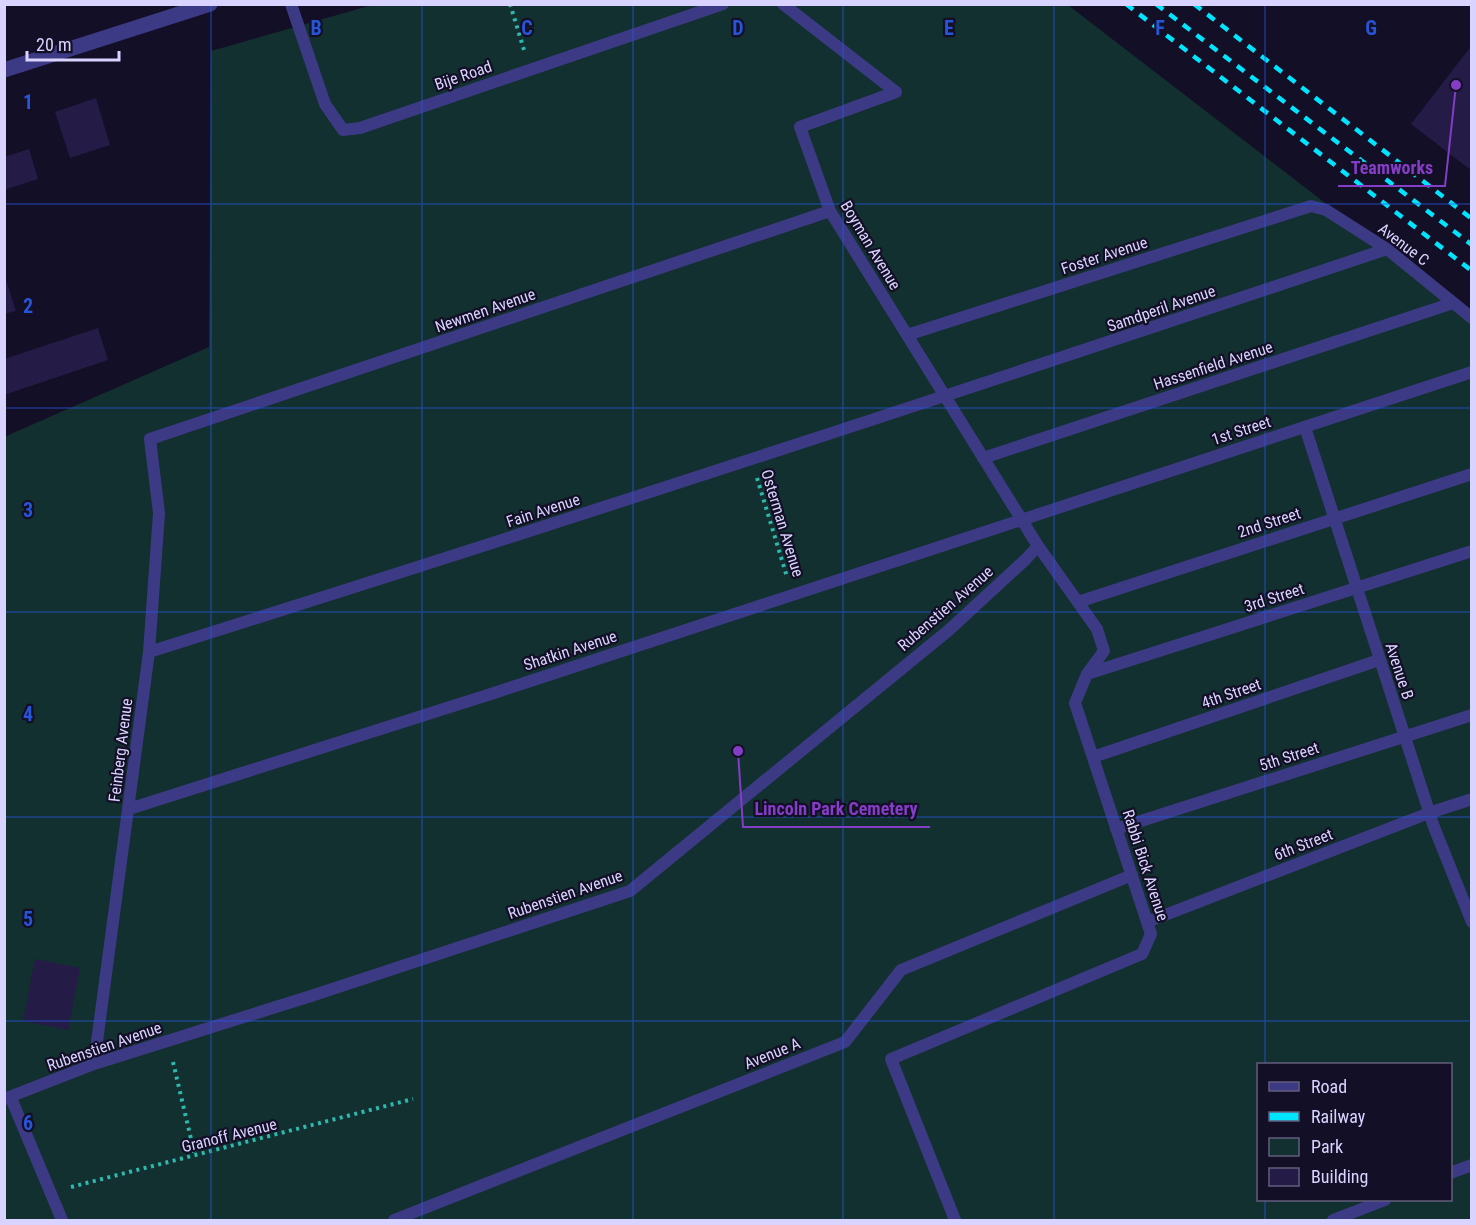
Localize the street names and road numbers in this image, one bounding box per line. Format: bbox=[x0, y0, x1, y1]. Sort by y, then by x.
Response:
street label: Bije Road bbox=[432, 57, 494, 94]
street label: Boyman Avenue bbox=[837, 197, 905, 293]
street label: Avenue C bbox=[1374, 219, 1433, 270]
street label: Foster Avenue bbox=[1059, 233, 1150, 278]
street label: Samdperil Avenue bbox=[1105, 281, 1218, 336]
street label: Newmen Avenue bbox=[433, 284, 538, 337]
street label: Hassenfield Avenue bbox=[1151, 337, 1275, 394]
street label: 1st Street bbox=[1209, 412, 1273, 449]
street label: Osterman Avenue bbox=[757, 467, 808, 579]
street label: Fain Avenue bbox=[504, 490, 582, 531]
street label: 2nd Street bbox=[1235, 503, 1303, 542]
street label: Rubenstien Avenue bbox=[894, 562, 997, 655]
street label: 3rd Street bbox=[1242, 579, 1307, 616]
street label: Shatkin Avenue bbox=[521, 626, 619, 674]
street label: Avenue B bbox=[1381, 640, 1418, 702]
street label: 4th Street bbox=[1199, 674, 1264, 712]
street label: Feinberg Avenue bbox=[105, 697, 136, 803]
street label: 5th Street bbox=[1257, 738, 1322, 775]
street label: Rabbi Bick Avenue bbox=[1119, 807, 1172, 923]
street label: 6th Street bbox=[1271, 824, 1336, 864]
street label: Rubenstien Avenue bbox=[505, 866, 625, 923]
street label: Rubenstien Avenue bbox=[44, 1018, 164, 1075]
street label: Avenue A bbox=[741, 1034, 803, 1073]
street label: Granoff Avenue bbox=[180, 1114, 279, 1156]

